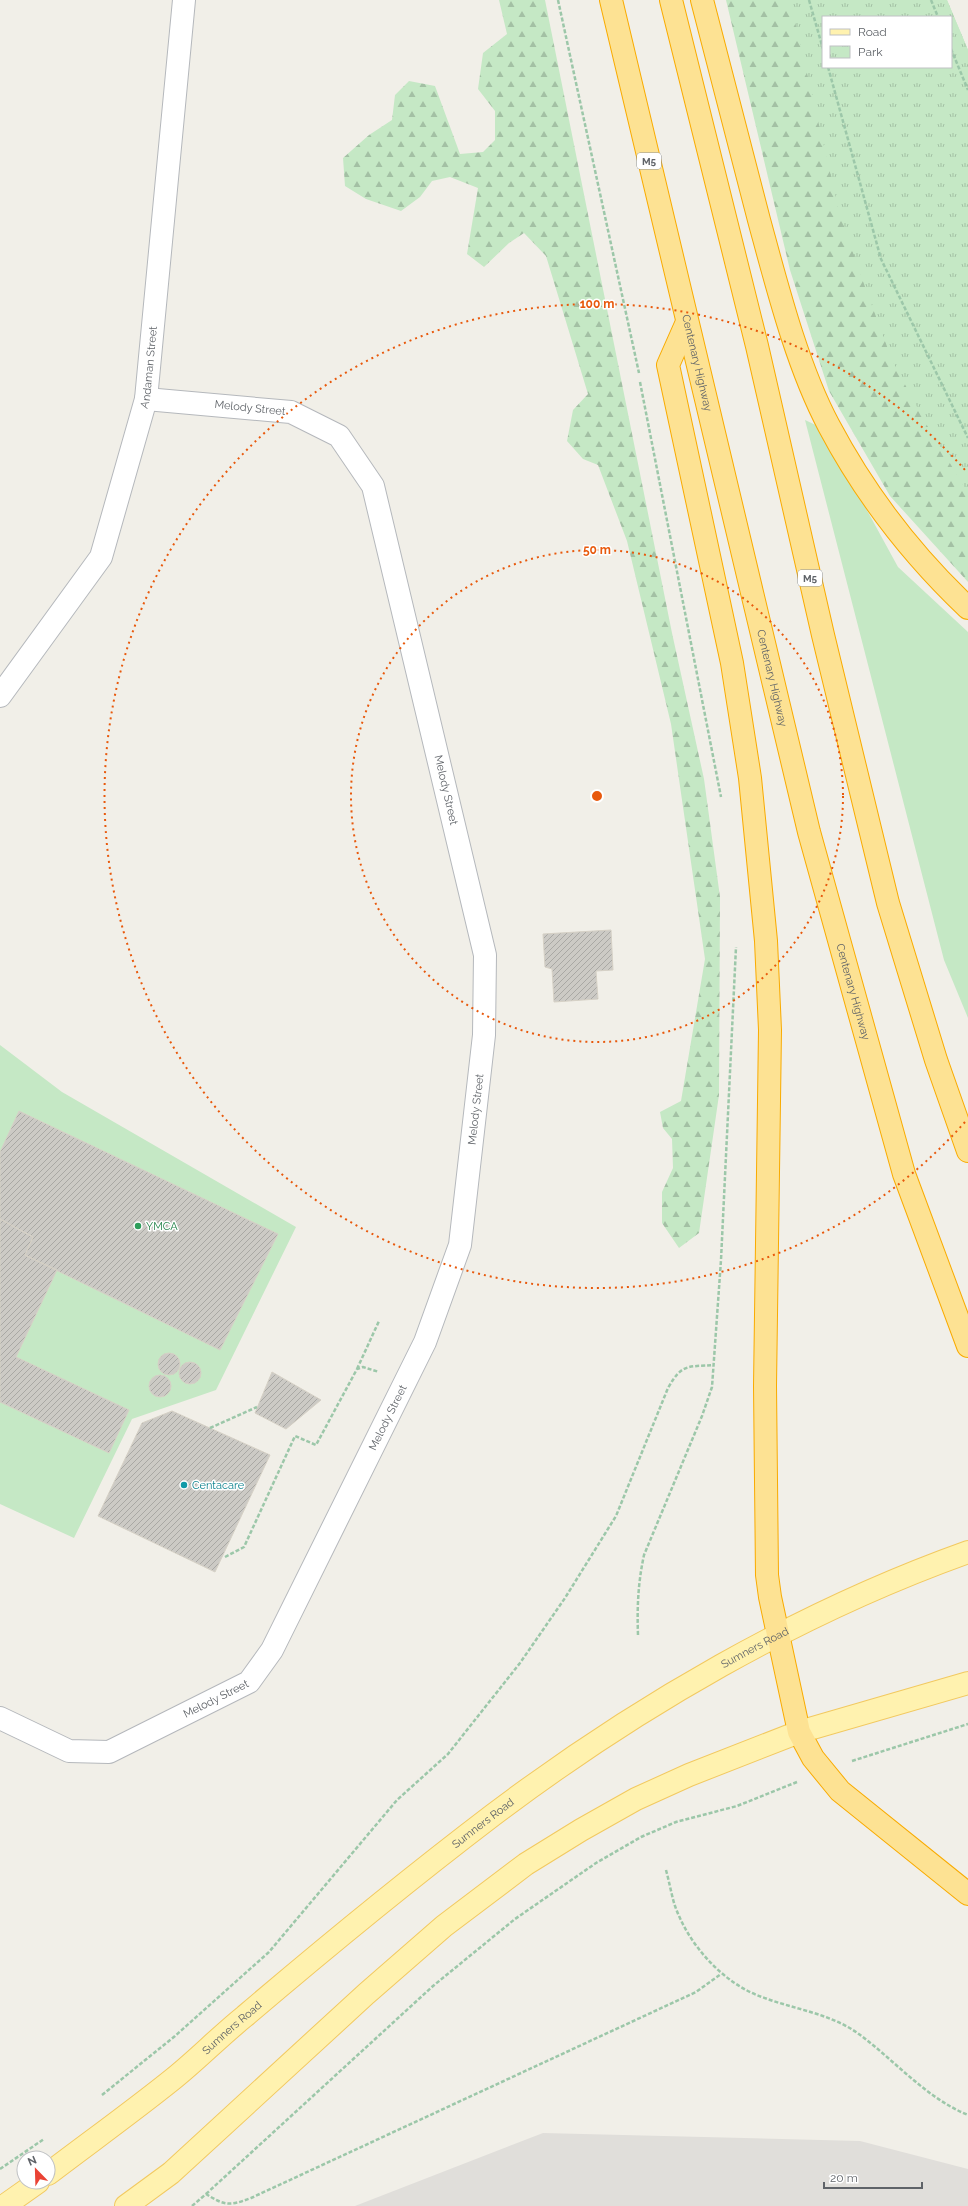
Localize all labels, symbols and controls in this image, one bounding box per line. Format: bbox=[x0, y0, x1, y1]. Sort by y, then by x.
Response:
legend bbox=[822, 16, 952, 68]
text: Road bbox=[858, 25, 887, 39]
text: Park bbox=[858, 45, 883, 59]
road number: M5 bbox=[637, 153, 661, 169]
text: 100 m bbox=[580, 297, 614, 311]
street label: Centenary Highway bbox=[680, 313, 715, 413]
street label: Andaman Street bbox=[137, 325, 159, 410]
street label: Melody Street bbox=[214, 398, 286, 418]
text: 50 m bbox=[583, 543, 611, 557]
road number: M5 bbox=[798, 570, 822, 586]
street label: Centenary Highway bbox=[755, 628, 790, 728]
street label: Melody Street bbox=[432, 754, 460, 827]
centre of rings bbox=[590, 789, 604, 803]
street label: Centenary Highway bbox=[834, 942, 873, 1041]
street label: Melody Street bbox=[465, 1073, 486, 1146]
place label: YMCA bbox=[146, 1220, 178, 1233]
marker: YMCA bbox=[133, 1221, 143, 1231]
street label: Melody Street bbox=[366, 1382, 409, 1452]
place label: Centacare bbox=[192, 1479, 245, 1492]
marker: Centacare bbox=[179, 1480, 189, 1490]
street label: Sumners Road bbox=[719, 1624, 791, 1671]
street label: Melody Street bbox=[181, 1677, 251, 1720]
street label: Sumners Road bbox=[449, 1795, 516, 1851]
street label: Sumners Road bbox=[199, 1998, 264, 2057]
north arrow bbox=[16, 2150, 56, 2190]
text: N bbox=[26, 2154, 39, 2169]
scale bar bbox=[824, 2164, 922, 2190]
text: 20 m bbox=[830, 2171, 858, 2185]

